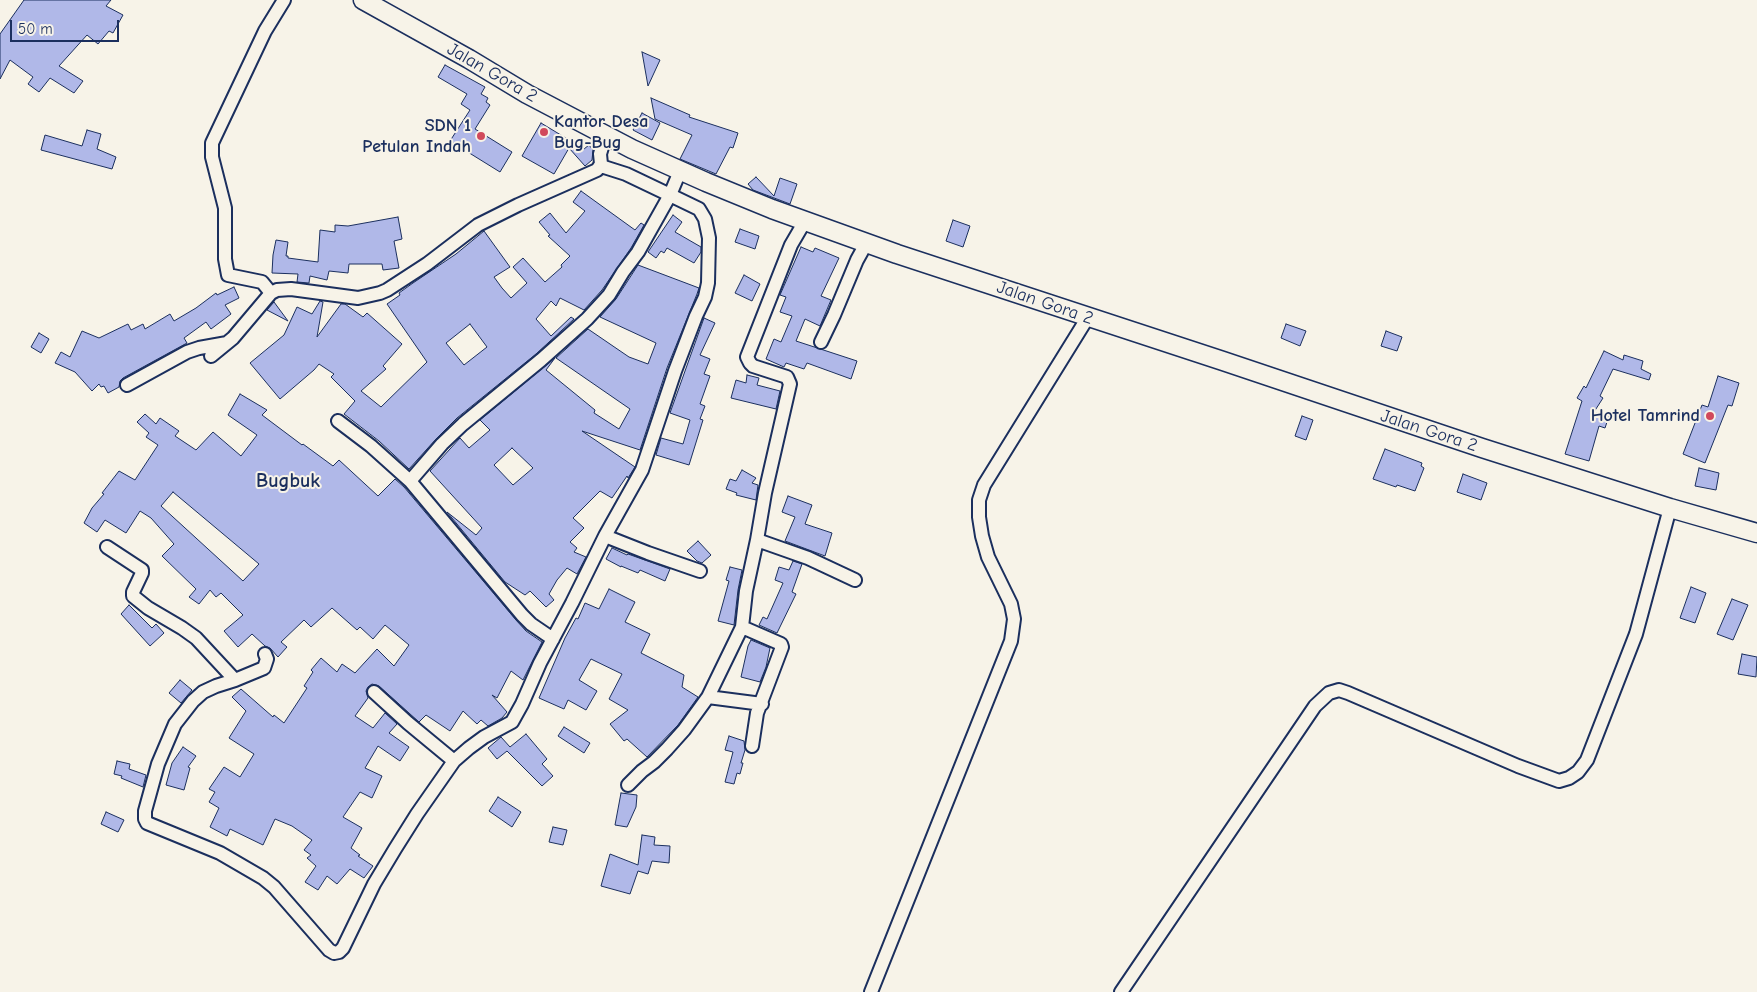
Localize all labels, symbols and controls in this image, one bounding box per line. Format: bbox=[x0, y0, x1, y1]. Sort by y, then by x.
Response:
scale bar bbox=[12, 10, 121, 42]
text: 50 m bbox=[18, 20, 53, 38]
street label: Jalan Gora 2 bbox=[443, 38, 541, 108]
place label: Kantor Desa Bug-Bug bbox=[554, 111, 648, 154]
place label: SDN 1 Petulan Indah bbox=[362, 115, 471, 158]
marker: Kantor Desa Bug-Bug bbox=[538, 126, 550, 138]
marker: SDN 1 Petulan Indah bbox=[475, 130, 487, 142]
street label: Jalan Gora 2 bbox=[994, 276, 1096, 330]
street label: Jalan Gora 2 bbox=[1378, 405, 1480, 457]
place label: Hotel Tamrind bbox=[1591, 405, 1700, 427]
marker: Hotel Tamrind bbox=[1704, 410, 1716, 422]
district label: Bugbuk bbox=[256, 469, 320, 493]

